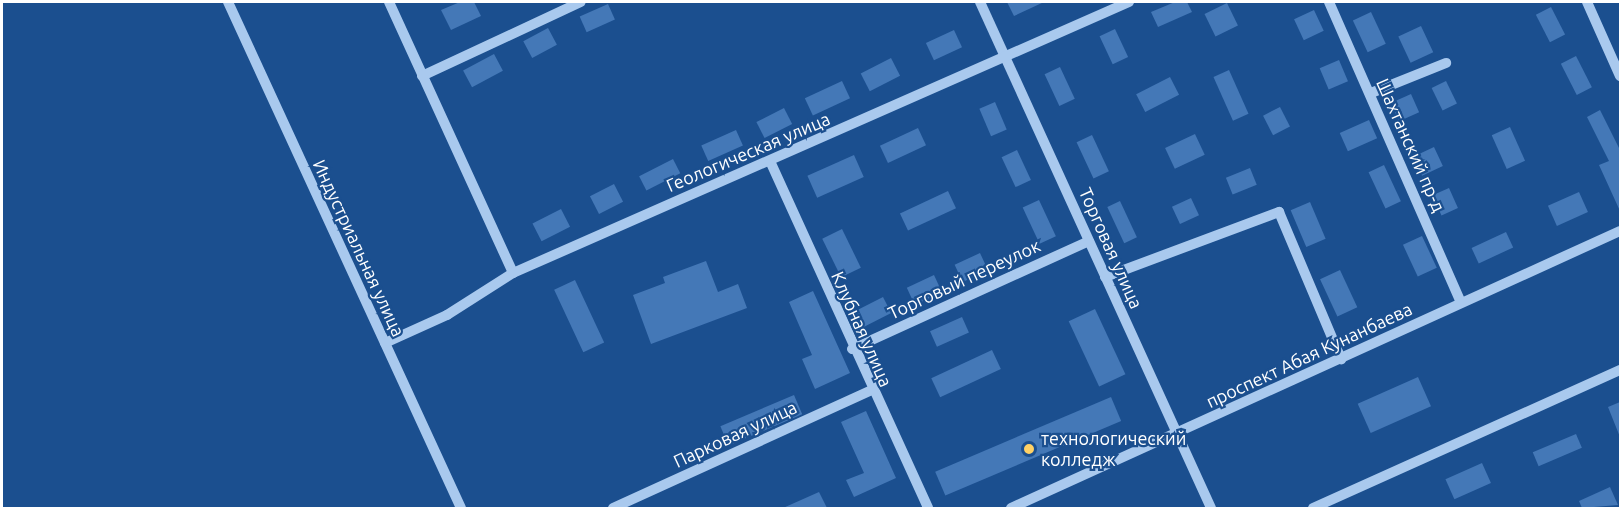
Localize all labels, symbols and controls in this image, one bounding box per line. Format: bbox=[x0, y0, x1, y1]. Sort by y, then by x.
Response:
street label: Шахтанский пр-д bbox=[1372, 75, 1450, 215]
street label: Геологическая улица bbox=[663, 108, 833, 196]
street label: Индустриальная улица bbox=[308, 156, 410, 340]
street label: Торговая улица bbox=[1075, 184, 1147, 312]
street label: Торговый переулок bbox=[884, 234, 1044, 324]
street label: Клубная улица bbox=[827, 268, 897, 390]
street label: проспект Абая Кунанбаева bbox=[1203, 298, 1415, 412]
street label: Парковая улица bbox=[670, 396, 800, 472]
place label: технологический колледж bbox=[1041, 428, 1186, 470]
marker: технологический колледж bbox=[1022, 442, 1036, 456]

